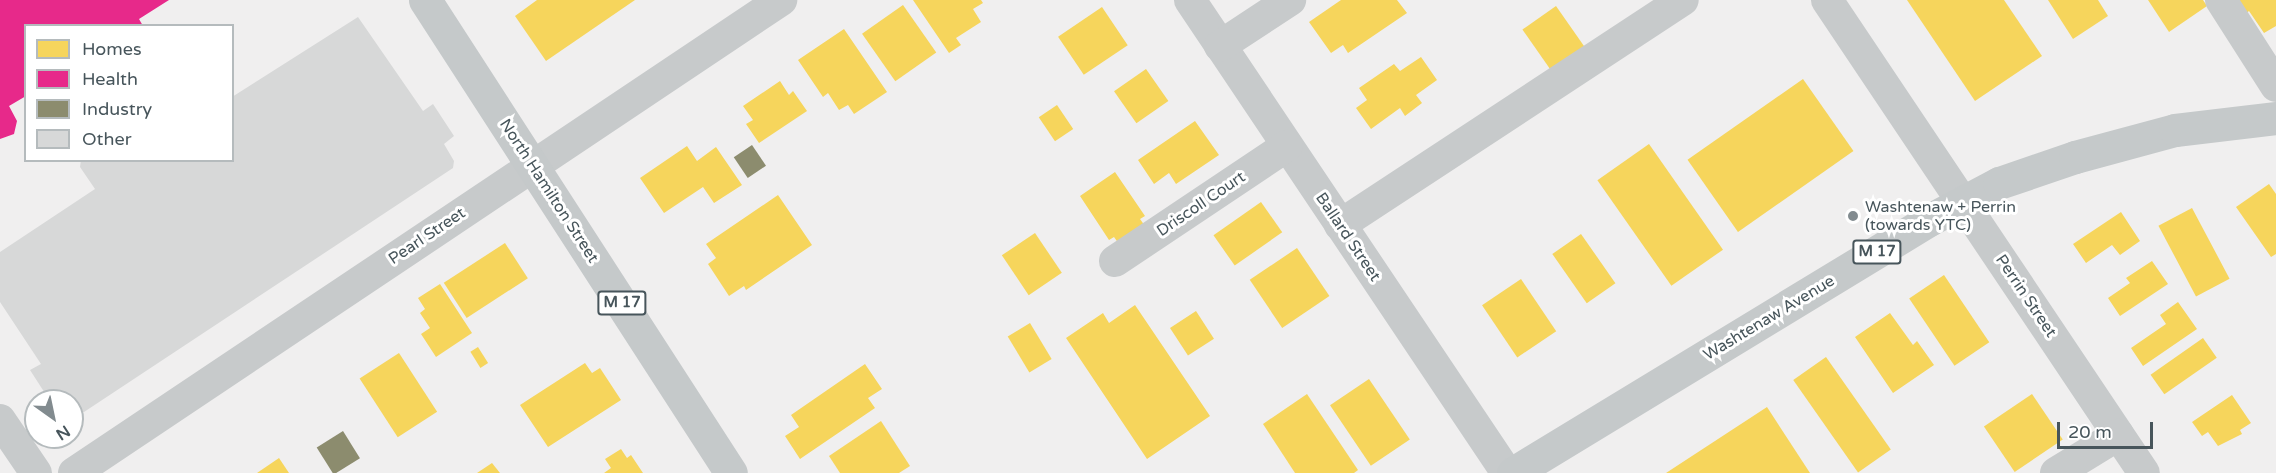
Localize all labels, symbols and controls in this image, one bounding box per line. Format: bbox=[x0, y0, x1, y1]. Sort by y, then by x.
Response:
legend bbox=[24, 24, 234, 162]
text: Homes bbox=[82, 38, 142, 60]
text: Health bbox=[82, 68, 138, 90]
text: Industry bbox=[82, 98, 152, 120]
street label: North Hamilton Street bbox=[495, 115, 603, 267]
text: Other bbox=[82, 128, 132, 150]
street label: Driscoll Court bbox=[1153, 167, 1249, 241]
street label: Ballard Street bbox=[1311, 189, 1385, 285]
place label: Washtenaw + Perrin (towards YTC) bbox=[1865, 197, 2016, 235]
street label: Pearl Street bbox=[385, 203, 469, 269]
marker: Washtenaw + Perrin (towards YTC) bbox=[1846, 209, 1860, 223]
road number: M 17 bbox=[1852, 240, 1902, 264]
street label: Perrin Street bbox=[1991, 251, 2061, 341]
street label: Washtenaw Avenue bbox=[1700, 271, 1838, 365]
road number: M 17 bbox=[596, 291, 648, 315]
north arrow bbox=[24, 389, 84, 449]
scale bar bbox=[2060, 410, 2156, 448]
text: N bbox=[52, 421, 74, 444]
text: 20 m bbox=[2068, 421, 2112, 443]

